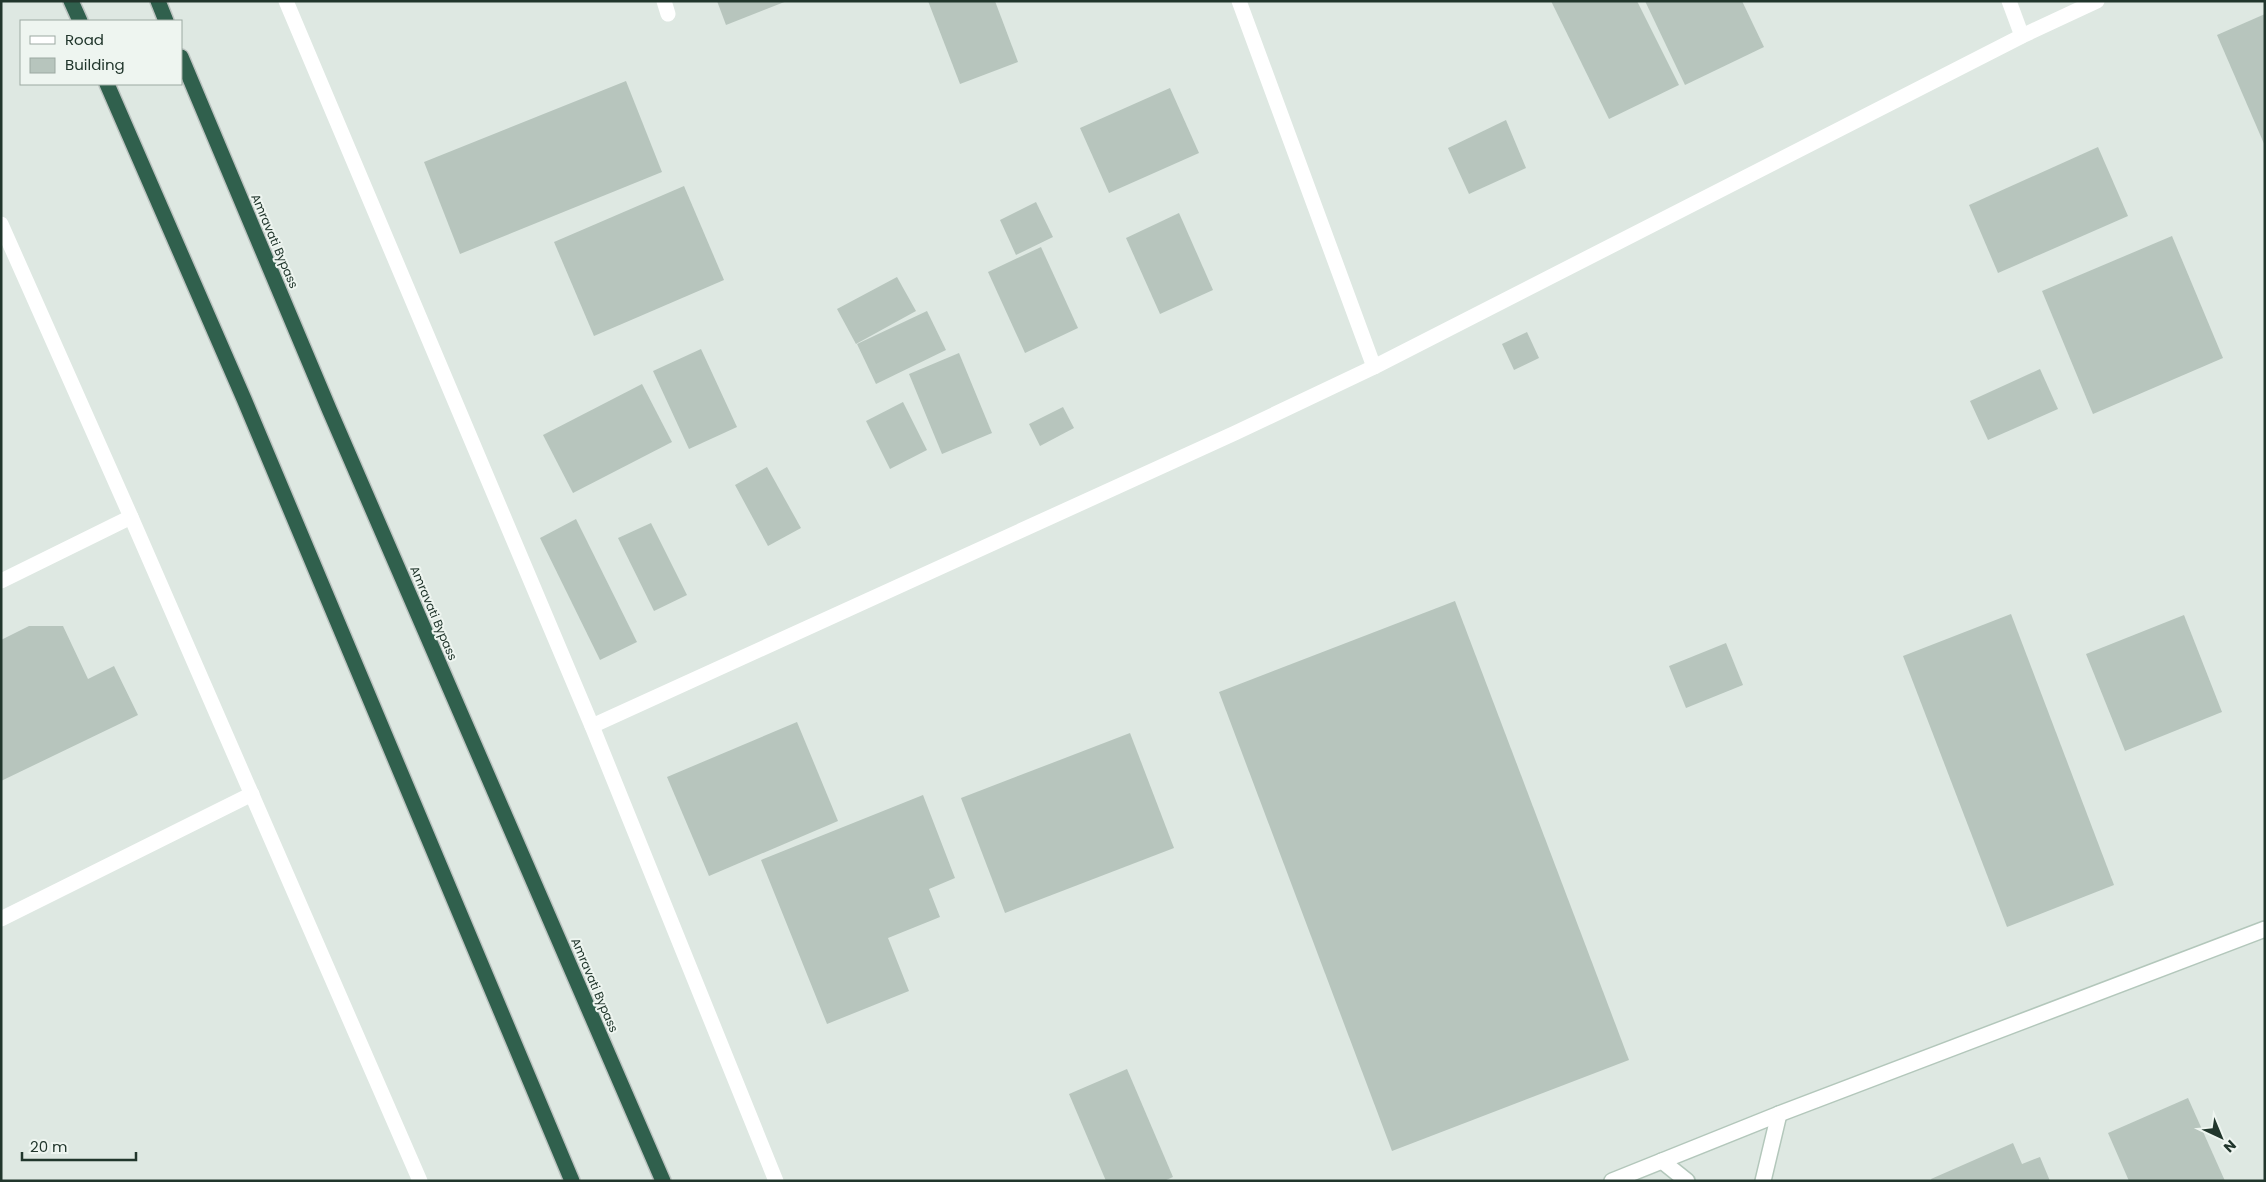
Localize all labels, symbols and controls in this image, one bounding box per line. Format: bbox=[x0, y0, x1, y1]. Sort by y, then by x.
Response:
legend bbox=[20, 20, 182, 85]
text: Road bbox=[65, 29, 104, 50]
text: Building bbox=[65, 54, 125, 75]
street label: Amravati Bypass bbox=[247, 191, 303, 291]
street label: Amravati Bypass bbox=[406, 563, 462, 663]
street label: Amravati Bypass bbox=[567, 935, 623, 1035]
north arrow bbox=[2196, 1112, 2246, 1162]
scale bar bbox=[22, 1130, 136, 1162]
text: 20 m bbox=[30, 1136, 68, 1157]
text: N bbox=[2219, 1136, 2241, 1157]

